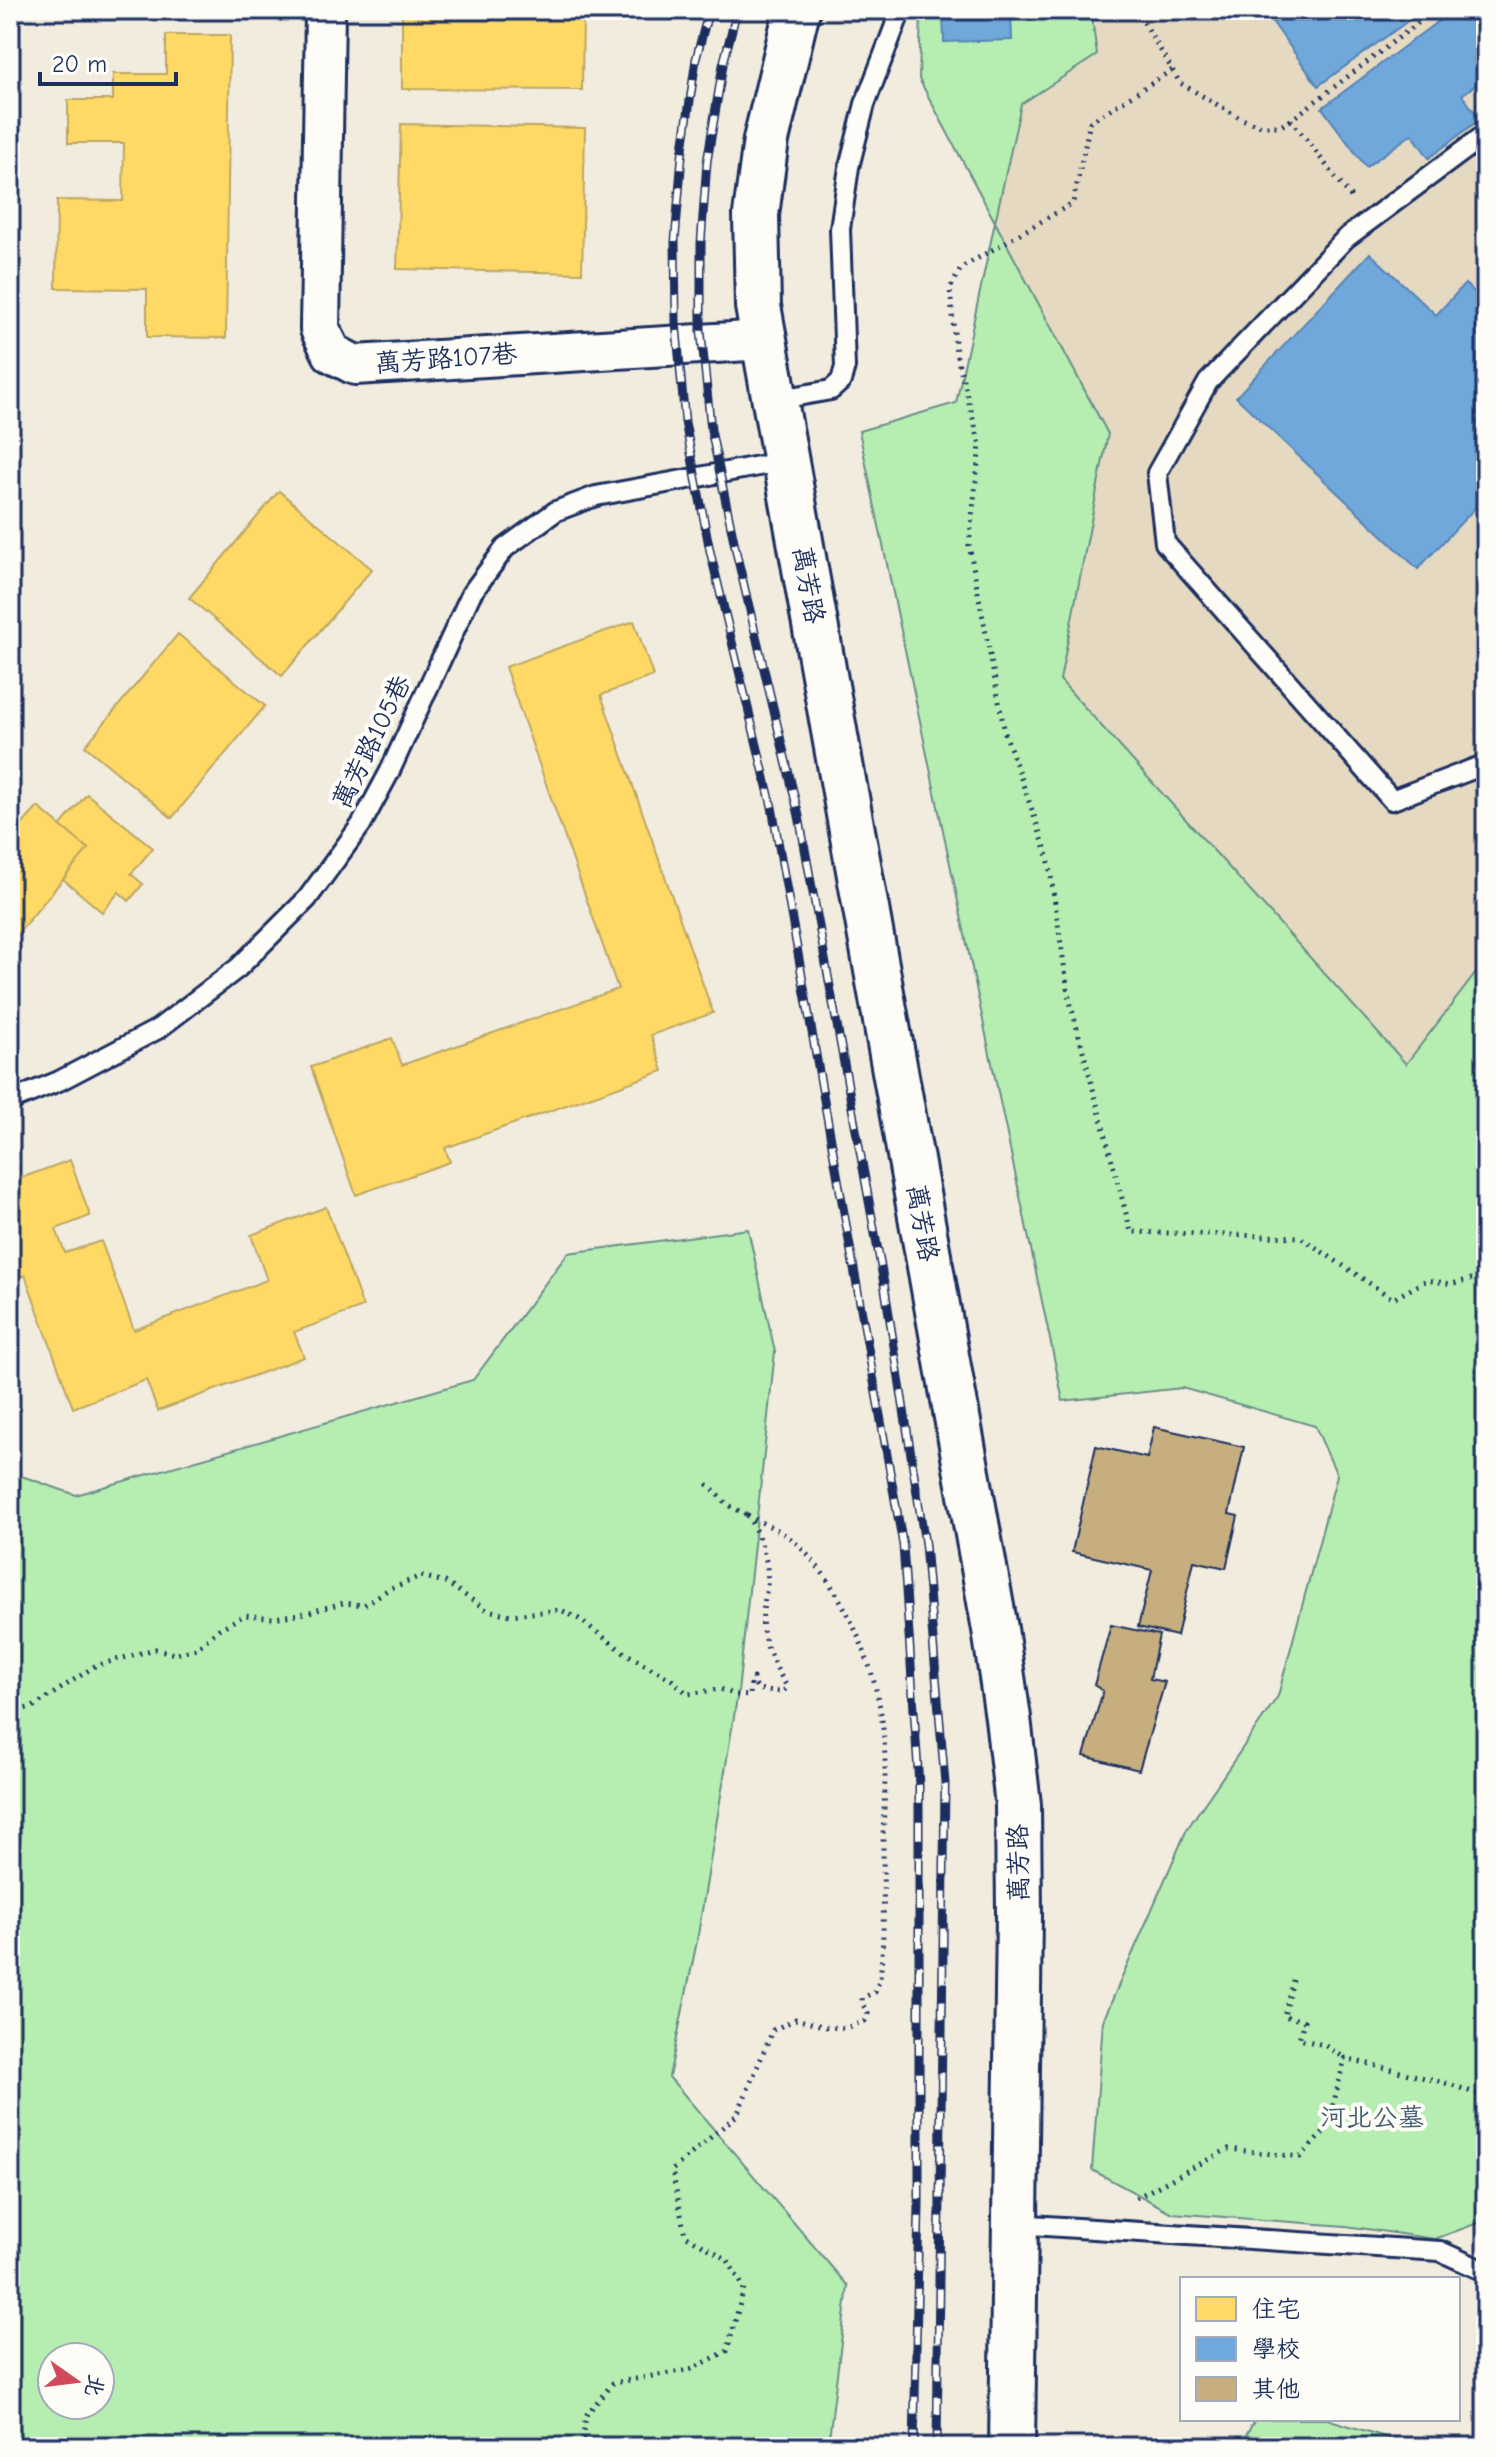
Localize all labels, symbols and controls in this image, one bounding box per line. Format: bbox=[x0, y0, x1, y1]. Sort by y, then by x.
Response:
scale bar bbox=[40, 36, 176, 86]
text: 20 m bbox=[52, 50, 107, 78]
street label: 萬芳路107巷 bbox=[374, 339, 518, 379]
street label: 萬芳路 bbox=[786, 544, 830, 626]
street label: 萬芳路105巷 bbox=[327, 671, 417, 813]
street label: 萬芳路 bbox=[900, 1182, 944, 1264]
street label: 萬芳路 bbox=[1003, 1824, 1035, 1902]
park label: 河北公墓 bbox=[1320, 2103, 1424, 2133]
legend bbox=[1180, 2277, 1460, 2421]
text: 住宅 bbox=[1252, 2295, 1300, 2323]
text: 學校 bbox=[1252, 2335, 1300, 2363]
north arrow bbox=[36, 2341, 116, 2421]
text: 北 bbox=[79, 2372, 110, 2399]
text: 其他 bbox=[1252, 2375, 1300, 2403]

